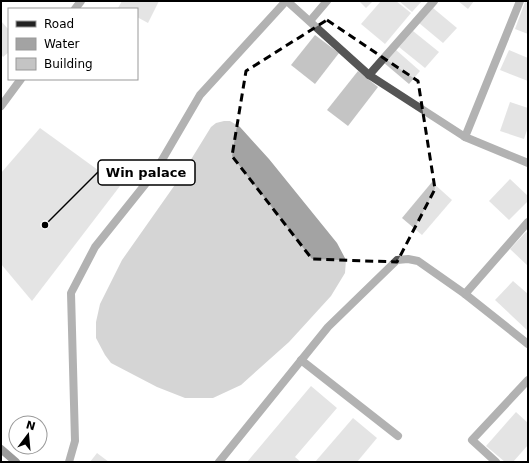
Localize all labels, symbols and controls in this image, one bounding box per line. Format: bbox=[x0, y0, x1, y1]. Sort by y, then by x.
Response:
legend bbox=[8, 8, 138, 80]
text: Road bbox=[44, 17, 74, 31]
text: Water bbox=[44, 37, 80, 51]
text: Building bbox=[44, 57, 93, 71]
callout: Win palace bbox=[98, 160, 195, 185]
text: Win palace bbox=[106, 165, 186, 180]
north arrow bbox=[8, 415, 48, 455]
text: N bbox=[24, 418, 37, 433]

